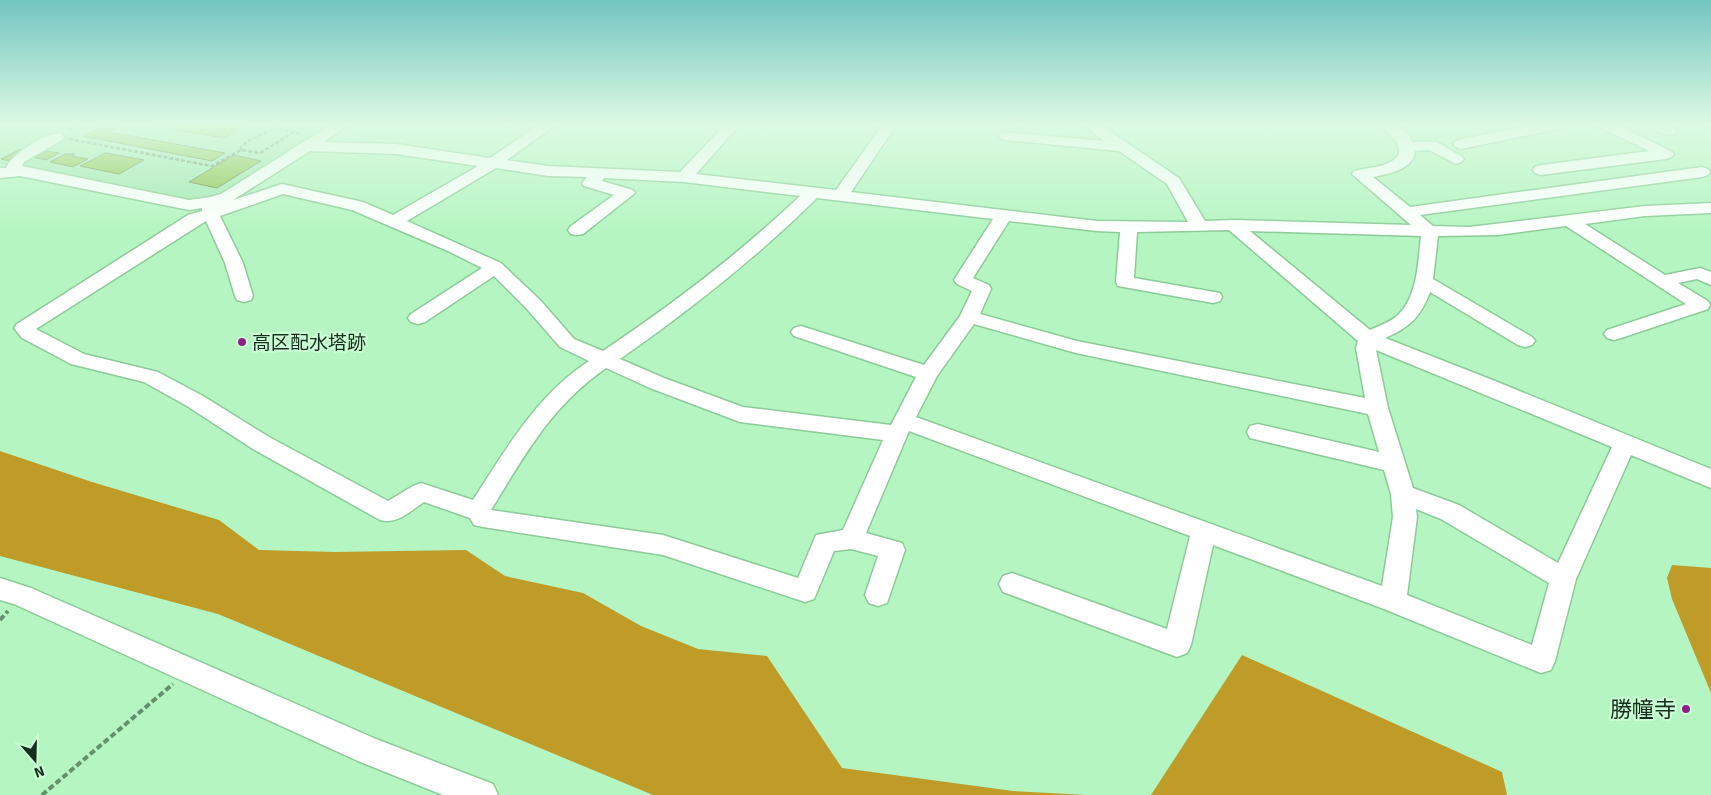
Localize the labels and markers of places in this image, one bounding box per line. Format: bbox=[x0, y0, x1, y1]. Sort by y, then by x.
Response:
place label: 高区配水塔跡 bbox=[252, 331, 366, 355]
marker: 高区配水塔跡 bbox=[236, 336, 248, 348]
place label: 勝幢寺 bbox=[1610, 696, 1676, 723]
marker: 勝幢寺 bbox=[1680, 703, 1692, 715]

